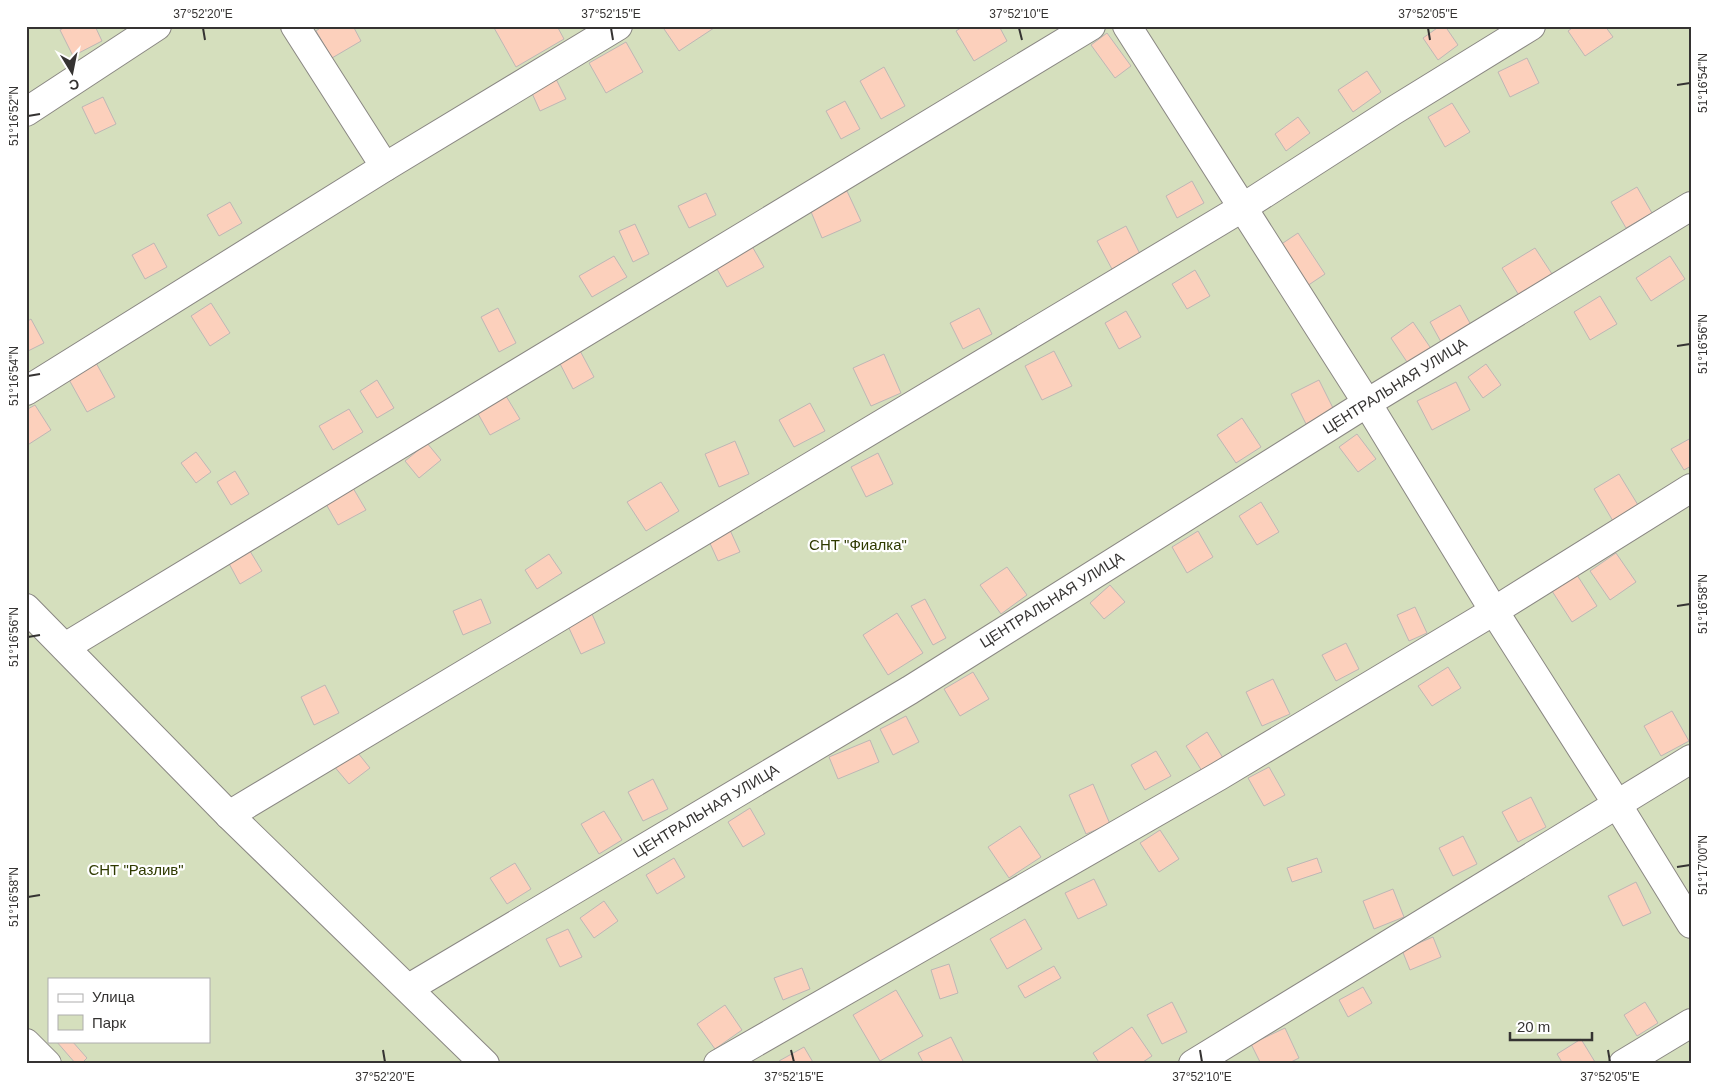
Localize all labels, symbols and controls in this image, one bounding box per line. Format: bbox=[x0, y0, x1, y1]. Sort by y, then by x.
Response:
text: 37°52'20"E bbox=[173, 7, 233, 21]
text: 37°52'15"E bbox=[581, 7, 641, 21]
text: 37°52'10"E bbox=[989, 7, 1049, 21]
text: 37°52'05"E bbox=[1398, 7, 1458, 21]
north arrow bbox=[48, 48, 98, 98]
text: 51°16'54"N bbox=[1696, 53, 1710, 113]
text: С bbox=[68, 76, 81, 94]
text: 51°16'52"N bbox=[7, 86, 21, 146]
text: 51°16'56"N bbox=[1696, 314, 1710, 374]
street label: ЦЕНТРАЛЬНАЯ УЛИЦА bbox=[1320, 334, 1470, 437]
text: 51°16'54"N bbox=[7, 346, 21, 406]
park label: СНТ "Фиалка" bbox=[809, 536, 907, 553]
street label: ЦЕНТРАЛЬНАЯ УЛИЦА bbox=[977, 548, 1127, 651]
text: 51°16'58"N bbox=[1696, 574, 1710, 634]
text: 51°16'56"N bbox=[7, 607, 21, 667]
street label: ЦЕНТРАЛЬНАЯ УЛИЦА bbox=[630, 760, 782, 861]
text: 51°17'00"N bbox=[1696, 835, 1710, 895]
park label: СНТ "Разлив" bbox=[88, 861, 184, 878]
text: 51°16'58"N bbox=[7, 867, 21, 927]
legend bbox=[48, 978, 210, 1042]
text: Улица bbox=[92, 988, 135, 1005]
scale bar bbox=[1510, 1010, 1592, 1042]
text: Парк bbox=[92, 1014, 126, 1031]
text: 20 m bbox=[1517, 1018, 1550, 1035]
text: 37°52'20"E bbox=[355, 1070, 415, 1084]
text: 37°52'15"E bbox=[764, 1070, 824, 1084]
text: 37°52'10"E bbox=[1172, 1070, 1232, 1084]
text: 37°52'05"E bbox=[1580, 1070, 1640, 1084]

